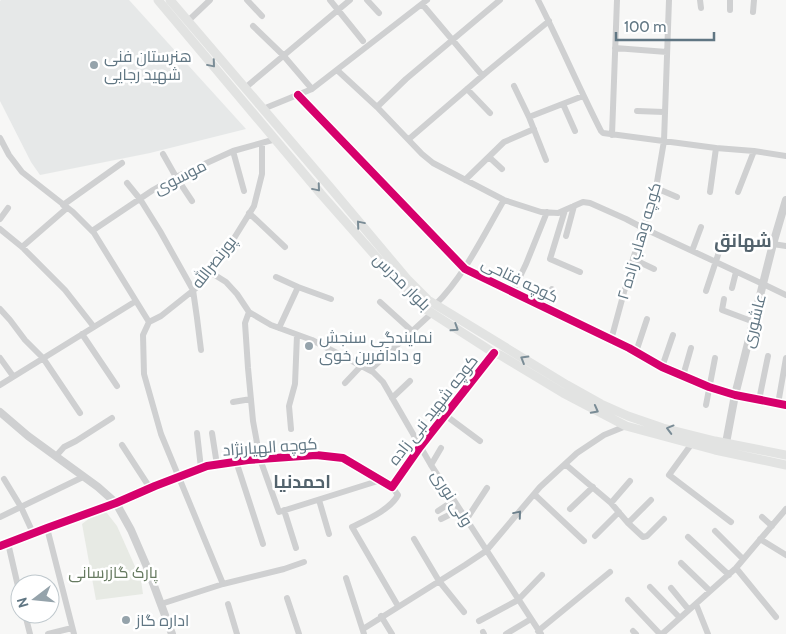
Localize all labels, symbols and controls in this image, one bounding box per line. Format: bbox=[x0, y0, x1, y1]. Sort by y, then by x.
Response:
scale bar bbox=[616, 10, 714, 42]
text: 100 m bbox=[624, 18, 666, 36]
place label: هنرستان فنی شهید رجایی bbox=[104, 47, 192, 85]
one-way arrow bbox=[206, 58, 215, 67]
marker: هنرستان فنی شهید رجایی bbox=[88, 59, 100, 71]
street label: موسوی bbox=[151, 156, 210, 199]
street label: کوچه وهاب زاده ۲ bbox=[613, 180, 667, 302]
one-way arrow bbox=[311, 183, 320, 192]
one-way arrow bbox=[357, 220, 366, 229]
district label: شهانق bbox=[714, 230, 772, 252]
street label: پورنصرالله bbox=[187, 231, 242, 293]
street label: بلوار مدرس bbox=[369, 249, 435, 315]
street label: کوچه فتاحی bbox=[478, 253, 562, 309]
street label: عاشوری bbox=[738, 292, 771, 350]
one-way arrow bbox=[450, 321, 459, 331]
place label: نمایندگی سنجش و دادآفرین خوی bbox=[319, 328, 432, 366]
marker: نمایندگی سنجش و دادآفرین خوی bbox=[303, 340, 315, 352]
street label: کوچه شهید نبی زاده bbox=[384, 351, 483, 470]
one-way arrow bbox=[521, 356, 530, 366]
one-way arrow bbox=[589, 404, 598, 414]
one-way arrow bbox=[666, 424, 675, 435]
street label: کوچه الهیارنژاد bbox=[222, 434, 318, 462]
street label: ولی نوری bbox=[426, 466, 477, 530]
district label: احمدنیا bbox=[273, 471, 331, 493]
one-way arrow bbox=[512, 511, 520, 520]
park label: پارک گازرسانی bbox=[68, 563, 159, 584]
north arrow bbox=[10, 574, 60, 624]
text: N bbox=[12, 595, 33, 610]
place label: اداره گاز bbox=[135, 611, 189, 630]
marker: اداره گاز bbox=[120, 614, 132, 626]

